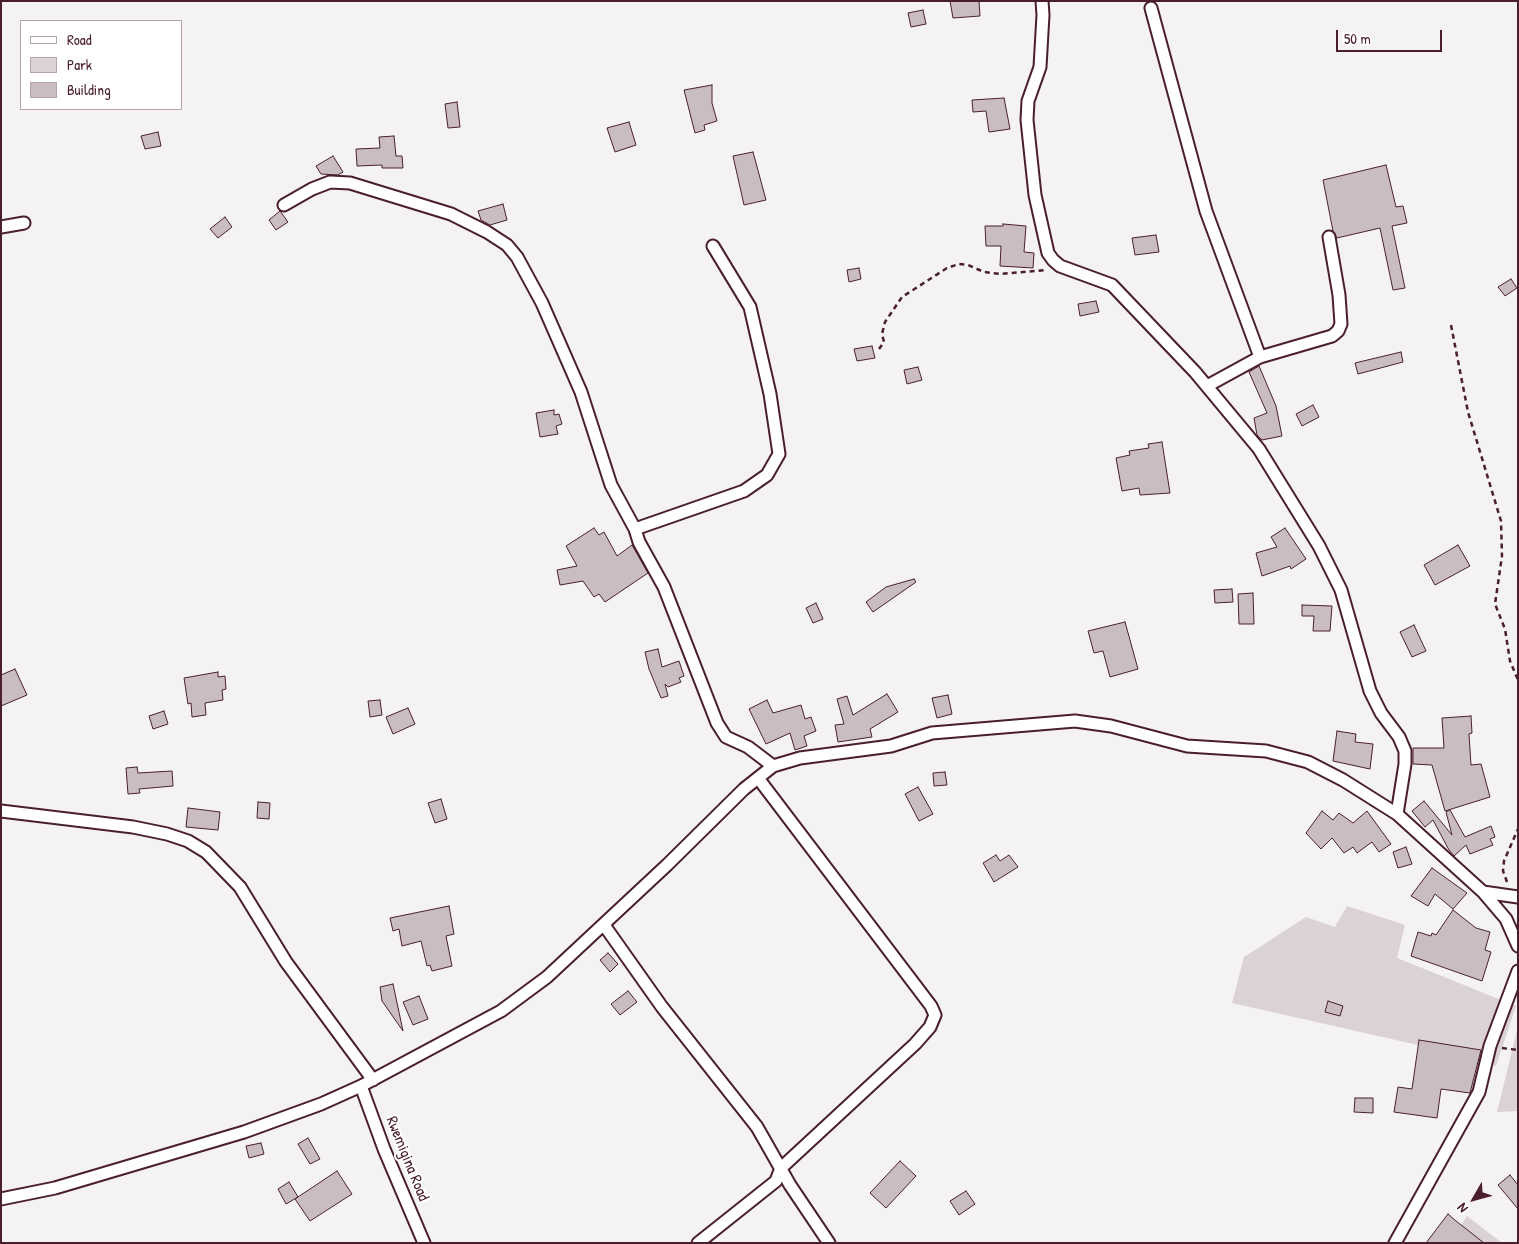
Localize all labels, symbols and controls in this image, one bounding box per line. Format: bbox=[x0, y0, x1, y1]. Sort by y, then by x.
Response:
legend bbox=[20, 20, 182, 110]
scale bar bbox=[1339, 20, 1445, 52]
text: 50 m bbox=[1344, 28, 1371, 49]
text: Road bbox=[67, 29, 92, 50]
text: Park bbox=[67, 54, 92, 75]
text: Building bbox=[67, 79, 111, 100]
street label: Rwemigina Road bbox=[381, 1114, 433, 1204]
north arrow bbox=[1449, 1174, 1499, 1224]
text: N bbox=[1452, 1200, 1472, 1217]

